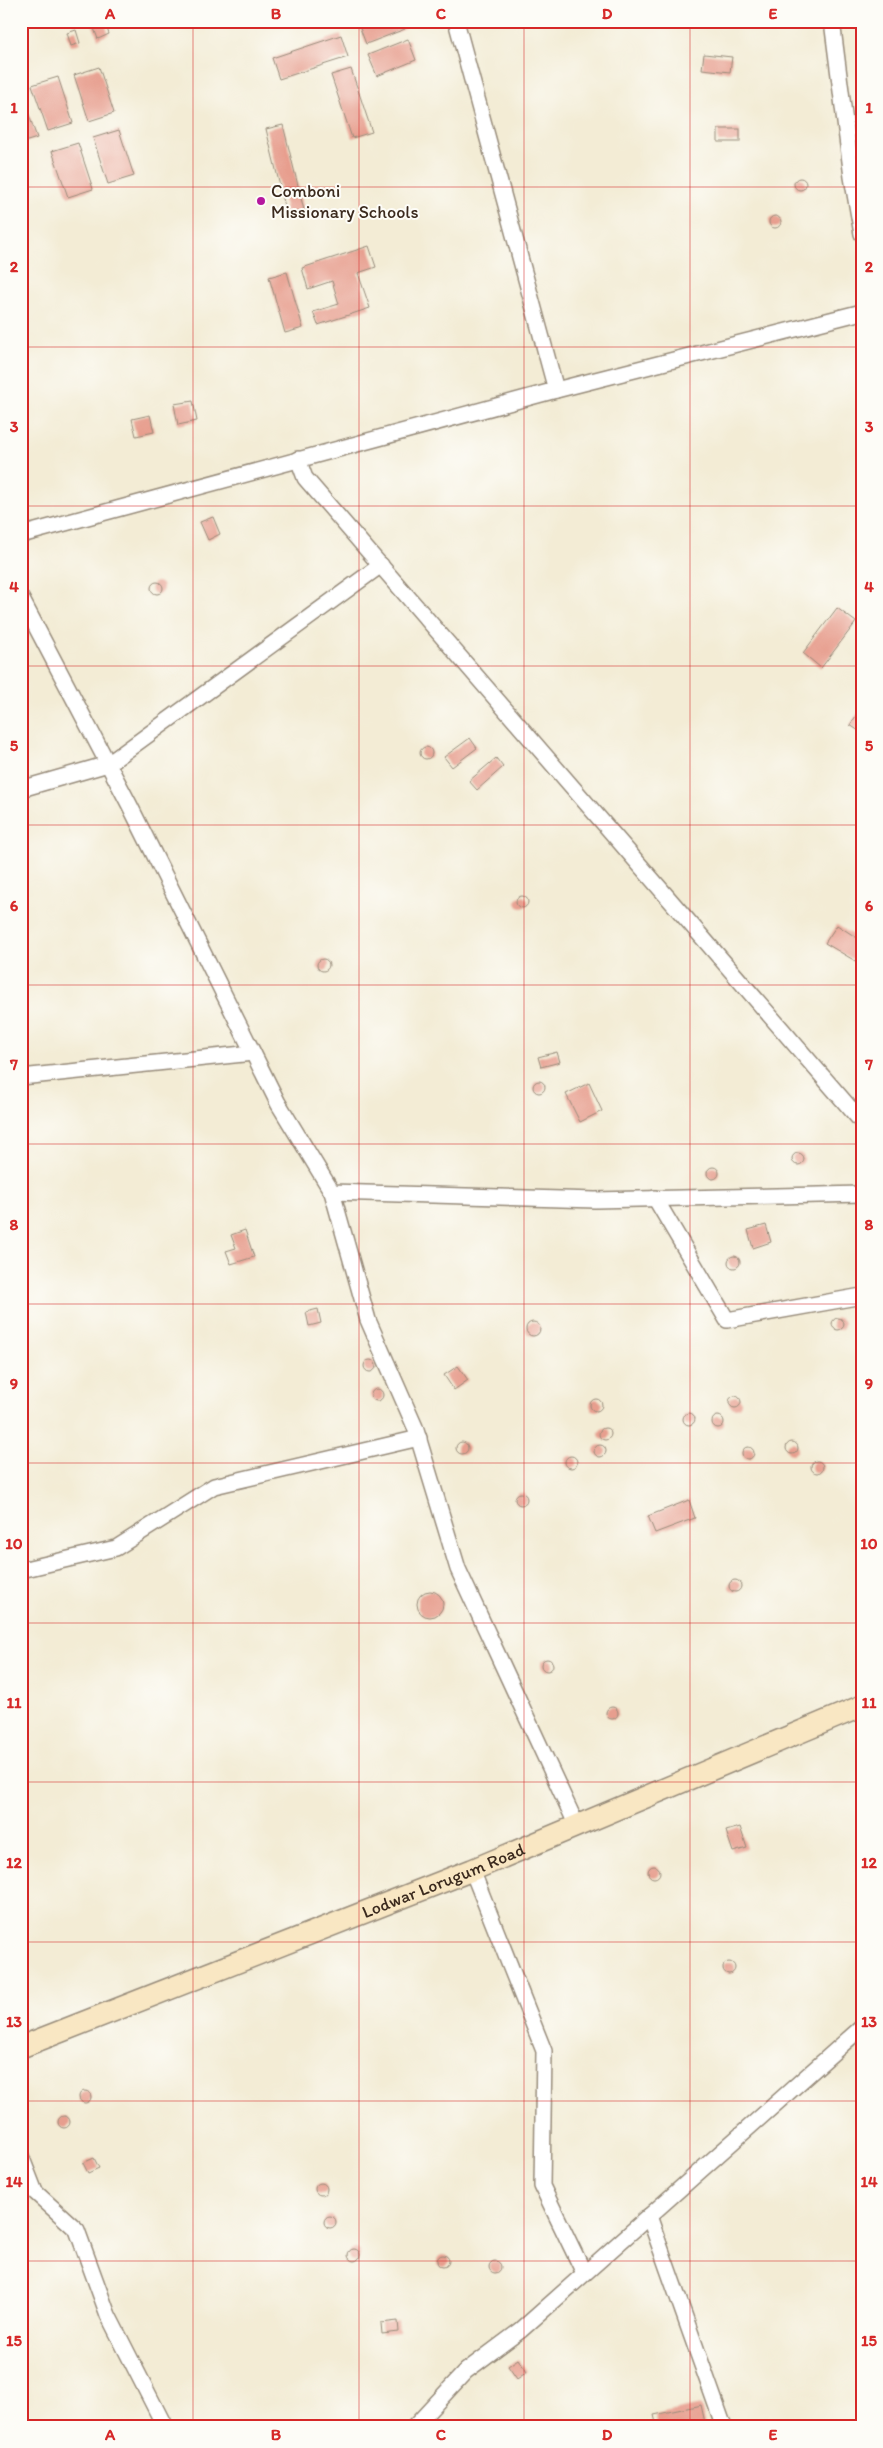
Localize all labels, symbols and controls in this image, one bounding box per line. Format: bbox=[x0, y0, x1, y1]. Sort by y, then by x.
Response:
text: A bbox=[104, 4, 116, 23]
text: B bbox=[271, 4, 282, 23]
text: C bbox=[436, 4, 447, 23]
text: D bbox=[602, 4, 613, 23]
text: E bbox=[769, 4, 778, 23]
text: 1 bbox=[10, 98, 18, 117]
text: 1 bbox=[865, 98, 873, 117]
place label: Comboni Missionary Schools bbox=[271, 180, 419, 223]
marker: Comboni Missionary Schools bbox=[255, 195, 267, 207]
text: 2 bbox=[10, 257, 19, 276]
text: 2 bbox=[865, 257, 874, 276]
text: 3 bbox=[10, 417, 19, 436]
text: 3 bbox=[865, 417, 874, 436]
text: 4 bbox=[9, 577, 19, 596]
text: 4 bbox=[864, 577, 874, 596]
text: 5 bbox=[10, 736, 19, 755]
text: 5 bbox=[865, 736, 874, 755]
text: 6 bbox=[10, 896, 19, 915]
text: 6 bbox=[865, 896, 874, 915]
text: 7 bbox=[9, 1055, 18, 1074]
text: 7 bbox=[864, 1055, 873, 1074]
text: 8 bbox=[10, 1215, 19, 1234]
text: 8 bbox=[865, 1215, 874, 1234]
text: 9 bbox=[10, 1374, 18, 1393]
text: 9 bbox=[865, 1374, 873, 1393]
text: 10 bbox=[5, 1534, 23, 1553]
text: 10 bbox=[860, 1534, 878, 1553]
text: 11 bbox=[7, 1693, 22, 1712]
text: 11 bbox=[862, 1693, 877, 1712]
street label: Lodwar Lorugum Road bbox=[359, 1838, 528, 1923]
text: 12 bbox=[6, 1853, 23, 1872]
text: 12 bbox=[861, 1853, 878, 1872]
text: 13 bbox=[6, 2012, 22, 2031]
text: 13 bbox=[861, 2012, 877, 2031]
text: 14 bbox=[5, 2172, 23, 2191]
text: 14 bbox=[860, 2172, 878, 2191]
text: 15 bbox=[6, 2331, 23, 2350]
text: 15 bbox=[861, 2331, 878, 2350]
text: A bbox=[104, 2425, 116, 2444]
text: B bbox=[271, 2425, 282, 2444]
text: C bbox=[436, 2425, 447, 2444]
text: D bbox=[602, 2425, 613, 2444]
text: E bbox=[769, 2425, 778, 2444]

